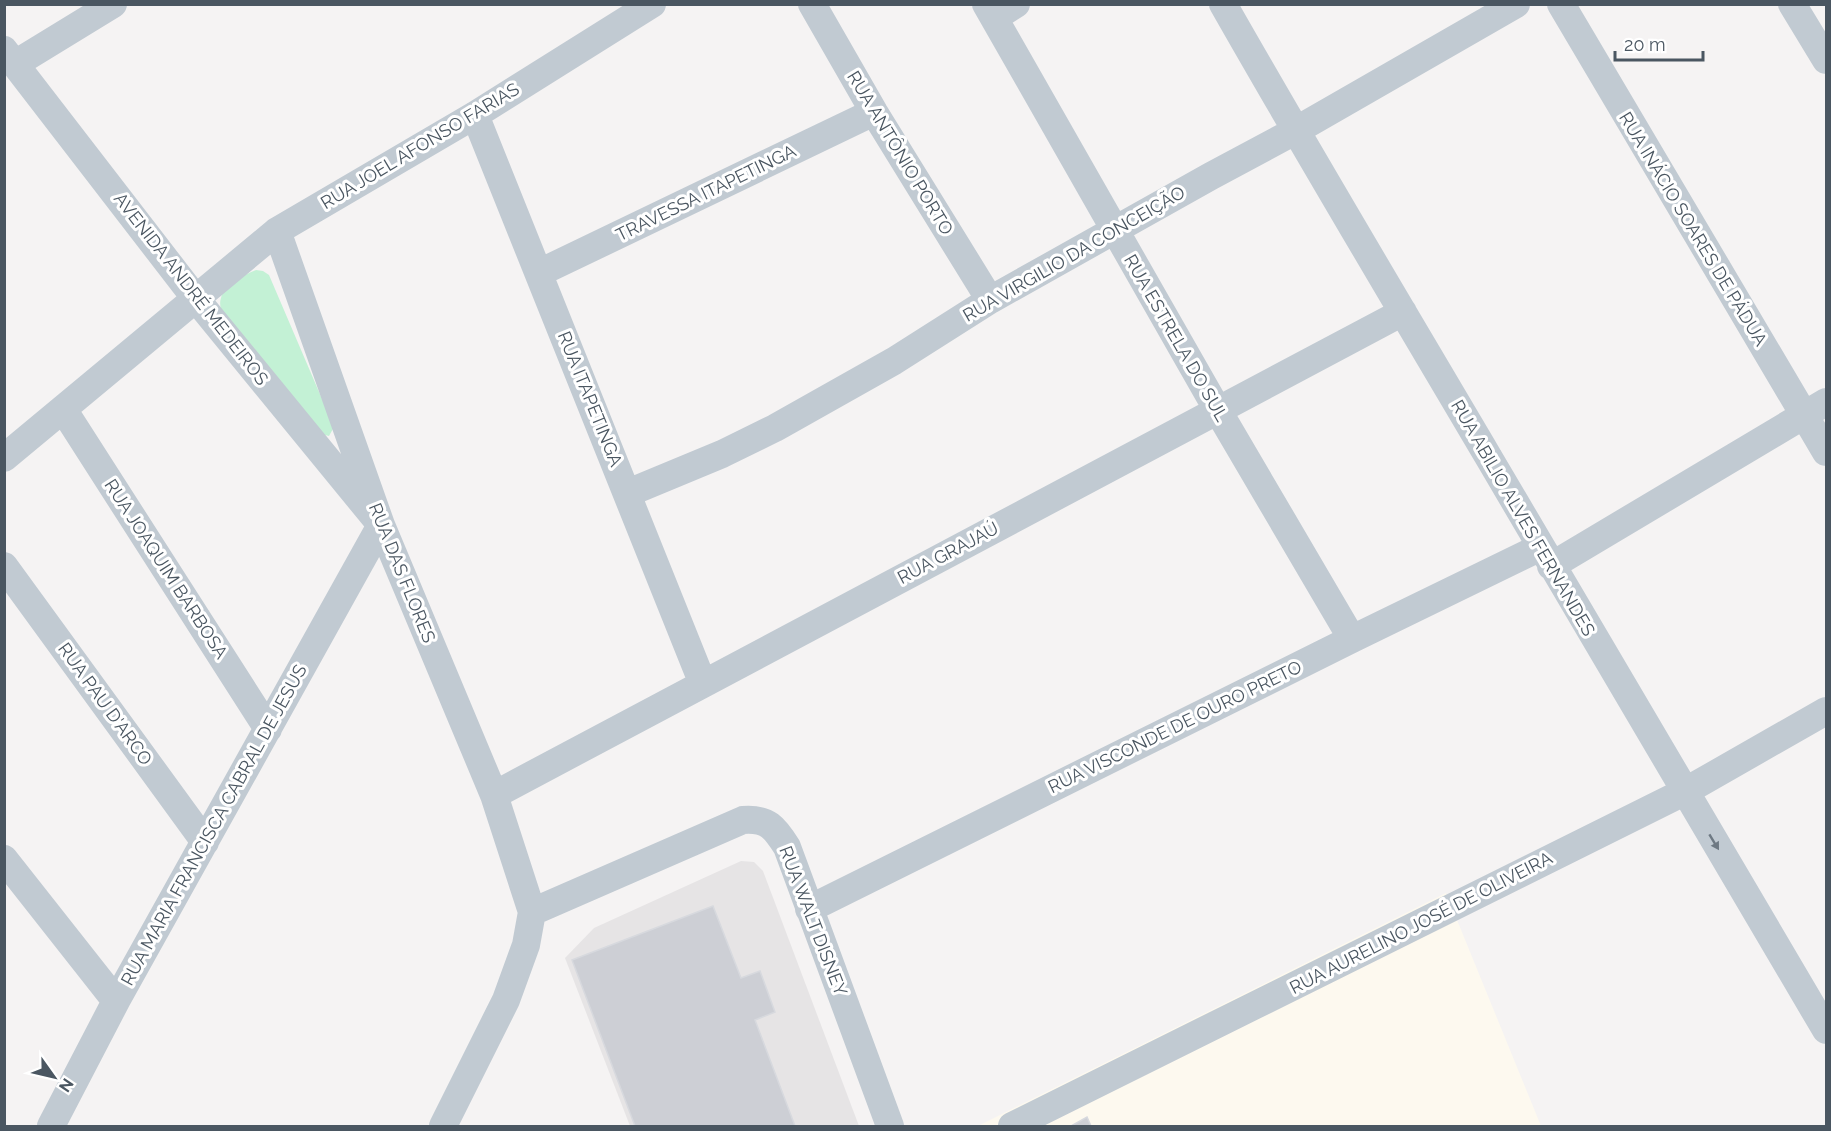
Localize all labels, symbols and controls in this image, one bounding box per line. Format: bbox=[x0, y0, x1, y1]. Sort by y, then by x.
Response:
scale bar bbox=[1615, 24, 1704, 62]
text: 20 m bbox=[1624, 34, 1666, 55]
street label: RUA ANTÔNIO PORTO bbox=[843, 66, 959, 238]
street label: RUA JOEL AFONSO FARIAS bbox=[317, 78, 523, 213]
street label: RUA INÁCIO SOARES DE PÁDUA bbox=[1615, 107, 1773, 350]
street label: TRAVESSA ITAPETINGA bbox=[612, 140, 799, 245]
street label: RUA VIRGILIO DA CONCEIÇÃO bbox=[959, 181, 1188, 326]
street label: AVENIDA ANDRÉ MEDEIROS bbox=[110, 188, 274, 389]
street label: RUA ESTRELA DO SUL bbox=[1120, 251, 1233, 425]
street label: RUA ITAPETINGA bbox=[554, 328, 627, 469]
street label: RUA ABILIO ALVES FERNANDES bbox=[1447, 396, 1600, 640]
street label: RUA JOAQUIM BARBOSA bbox=[100, 475, 232, 662]
street label: RUA DAS FLORES bbox=[365, 500, 440, 646]
street label: RUA GRAJAÚ bbox=[893, 516, 1002, 588]
street label: RUA PAU D'ARCO bbox=[54, 638, 157, 769]
street label: RUA VISCONDE DE OURO PRETO bbox=[1045, 656, 1305, 797]
street label: RUA MARIA FRANCISCA CABRAL DE JESUS bbox=[116, 661, 311, 989]
one-way arrow bbox=[1708, 834, 1719, 850]
street label: RUA WALT DISNEY bbox=[775, 843, 852, 999]
street label: RUA AURELINO JOSÉ DE OLIVEIRA bbox=[1285, 846, 1556, 998]
north arrow bbox=[24, 1047, 84, 1107]
text: N bbox=[55, 1075, 77, 1095]

